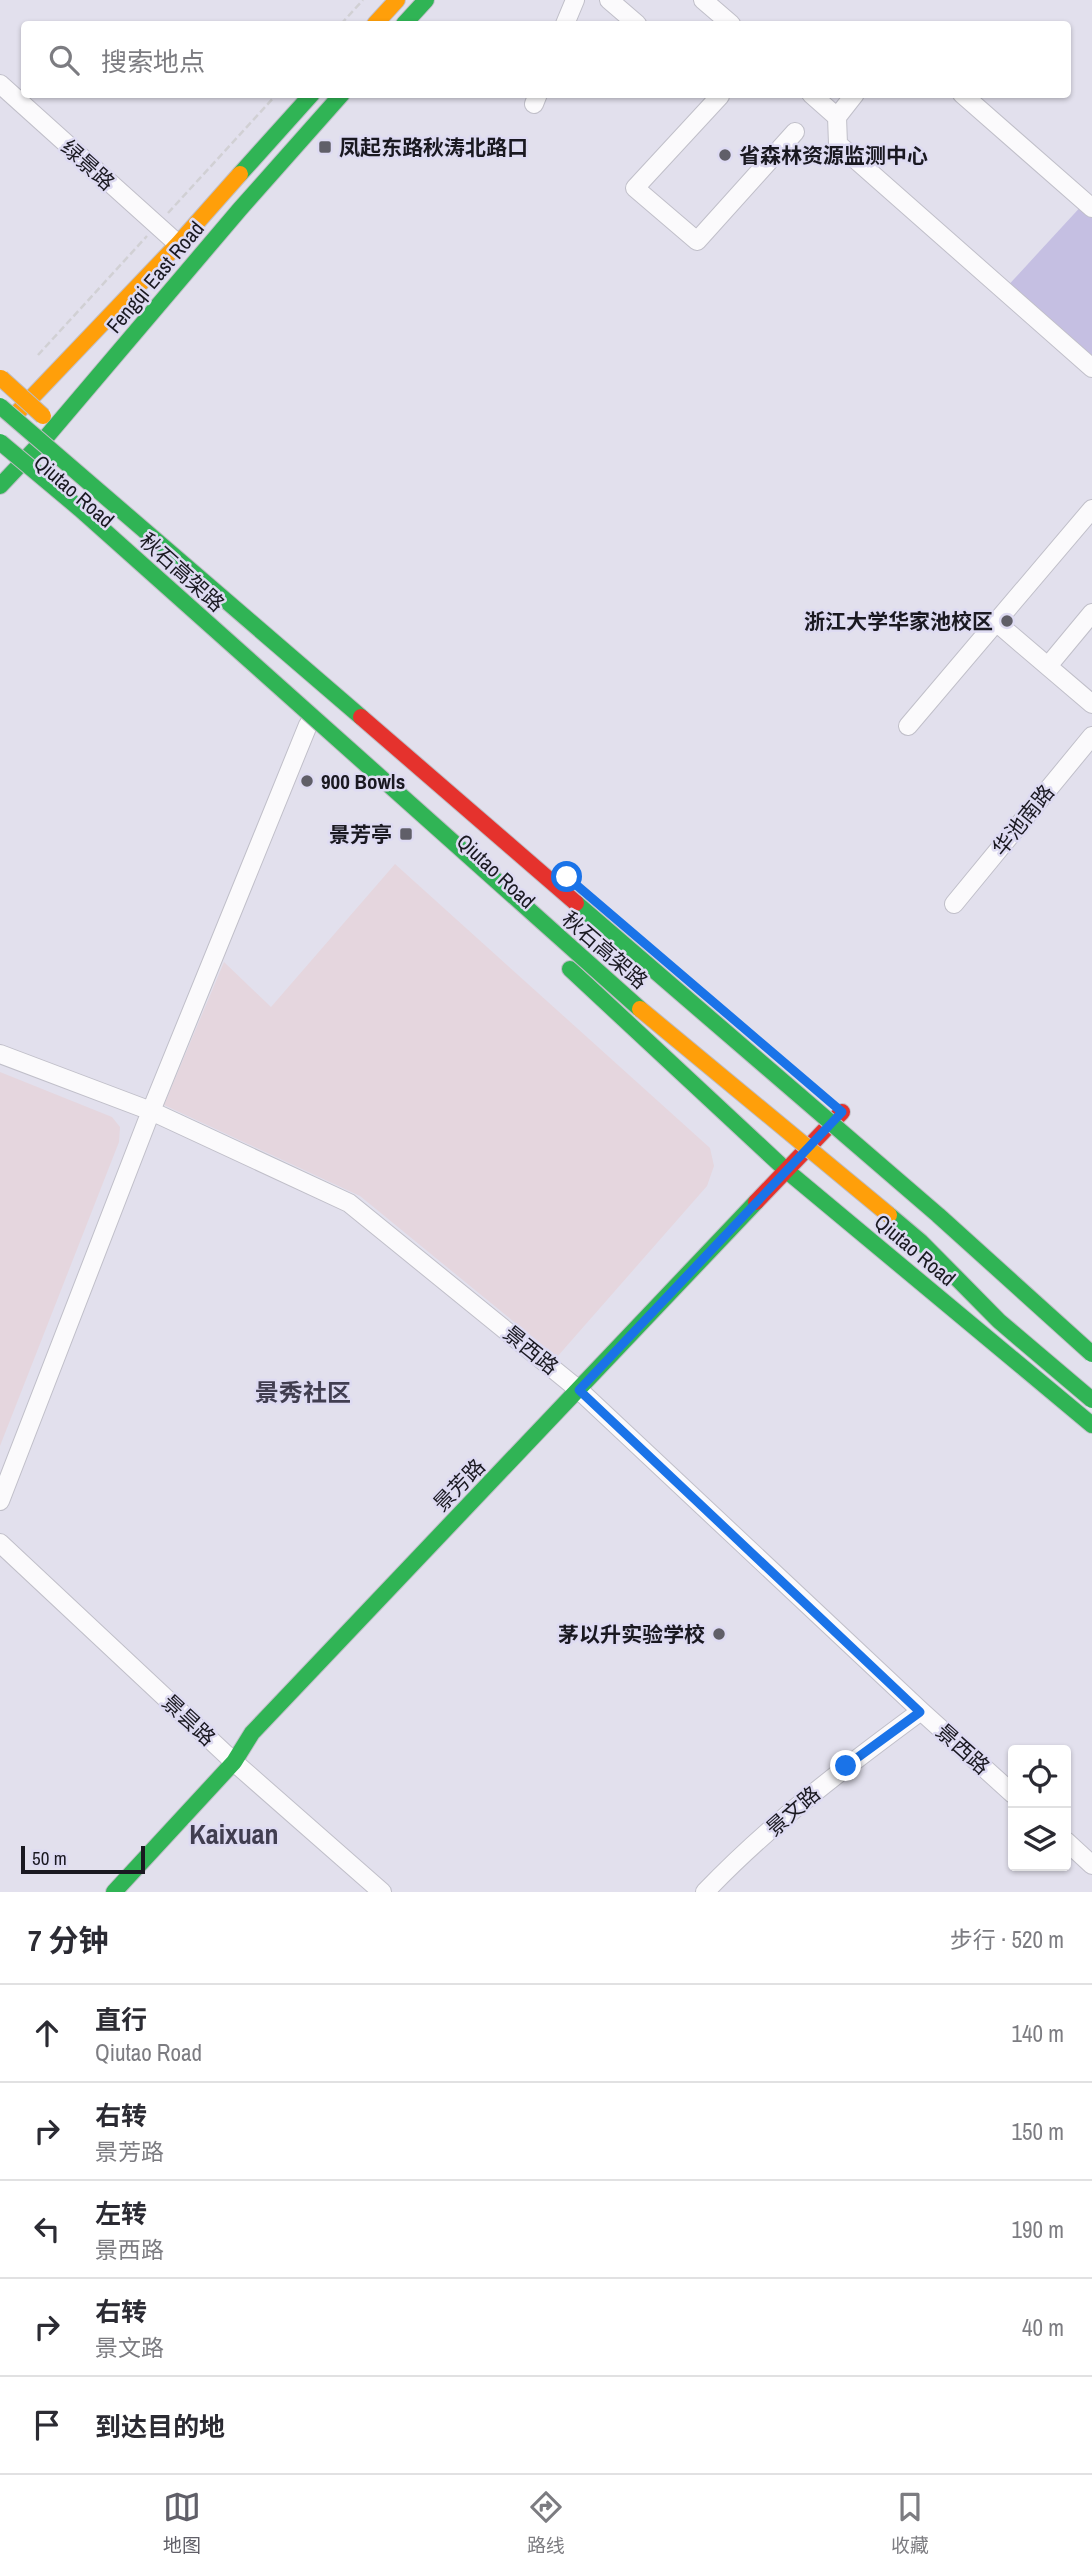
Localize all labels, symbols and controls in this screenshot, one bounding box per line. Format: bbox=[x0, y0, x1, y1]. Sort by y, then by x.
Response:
search box bbox=[21, 21, 1071, 98]
icon: search bbox=[45, 41, 83, 79]
text: 搜索地点 bbox=[101, 44, 205, 79]
street label: 绿景路 bbox=[55, 133, 121, 197]
place label: 凤起东路秋涛北路口 bbox=[339, 133, 528, 162]
marker: 凤起东路秋涛北路口 bbox=[317, 139, 333, 155]
place label: 省森林资源监测中心 bbox=[739, 141, 928, 170]
marker: 省森林资源监测中心 bbox=[717, 147, 733, 163]
street label: Fengqi East Road bbox=[100, 215, 210, 339]
street label: Qiutao Road bbox=[28, 448, 120, 534]
street label: 秋石高架路 bbox=[133, 526, 231, 618]
place label: 浙江大学华家池校区 bbox=[804, 607, 993, 636]
marker: 浙江大学华家池校区 bbox=[999, 613, 1015, 629]
place label: 900 Bowls bbox=[321, 767, 405, 796]
marker: 900 Bowls bbox=[299, 773, 315, 789]
street label: 华池南路 bbox=[985, 778, 1061, 862]
place label: 景芳亭 bbox=[329, 820, 392, 849]
marker: 景芳亭 bbox=[398, 826, 414, 842]
street label: Qiutao Road bbox=[450, 827, 542, 915]
route start bbox=[551, 861, 582, 892]
street label: 秋石高架路 bbox=[556, 905, 654, 995]
street label: Qiutao Road bbox=[868, 1208, 962, 1292]
street label: 景西路 bbox=[497, 1319, 565, 1381]
district label: 景秀社区 bbox=[255, 1376, 351, 1408]
street label: 景芳路 bbox=[427, 1452, 491, 1518]
place label: 茅以升实验学校 bbox=[558, 1620, 705, 1649]
marker: 茅以升实验学校 bbox=[711, 1626, 727, 1642]
street label: 景昙路 bbox=[156, 1688, 222, 1752]
street label: 景西路 bbox=[930, 1717, 996, 1781]
map controls bbox=[1008, 1745, 1071, 1871]
button: locate bbox=[1008, 1745, 1071, 1808]
route end bbox=[830, 1750, 861, 1781]
street label: 景文路 bbox=[760, 1779, 826, 1843]
button: layers bbox=[1008, 1808, 1071, 1871]
district label: Kaixuan bbox=[189, 1815, 279, 1853]
scale bar bbox=[21, 1843, 145, 1875]
text: 50 m bbox=[32, 1845, 67, 1871]
text: 7 分钟 bbox=[28, 1920, 109, 1960]
text: 步行 · 520 m bbox=[950, 1924, 1064, 1955]
text: 直行 bbox=[95, 2002, 147, 2037]
icon: ahead bbox=[28, 2014, 66, 2052]
text: 140 m bbox=[1012, 2018, 1064, 2049]
text: Qiutao Road bbox=[95, 2037, 202, 2068]
text: 右转 bbox=[95, 2098, 147, 2133]
icon: right bbox=[28, 2112, 66, 2150]
text: 150 m bbox=[1012, 2116, 1064, 2147]
text: 景芳路 bbox=[95, 2136, 164, 2167]
text: 左转 bbox=[95, 2196, 147, 2231]
icon: left bbox=[28, 2210, 66, 2248]
text: 190 m bbox=[1012, 2214, 1064, 2245]
text: 景西路 bbox=[95, 2234, 164, 2265]
text: 右转 bbox=[95, 2294, 147, 2329]
icon: right bbox=[28, 2308, 66, 2346]
text: 40 m bbox=[1022, 2312, 1064, 2343]
text: 景文路 bbox=[95, 2332, 164, 2363]
icon: arrive bbox=[28, 2406, 66, 2444]
text: 到达目的地 bbox=[95, 2409, 225, 2444]
tab: 地图 bbox=[163, 2488, 201, 2558]
tab: 路线 bbox=[527, 2488, 565, 2558]
tab: 收藏 bbox=[891, 2488, 929, 2558]

